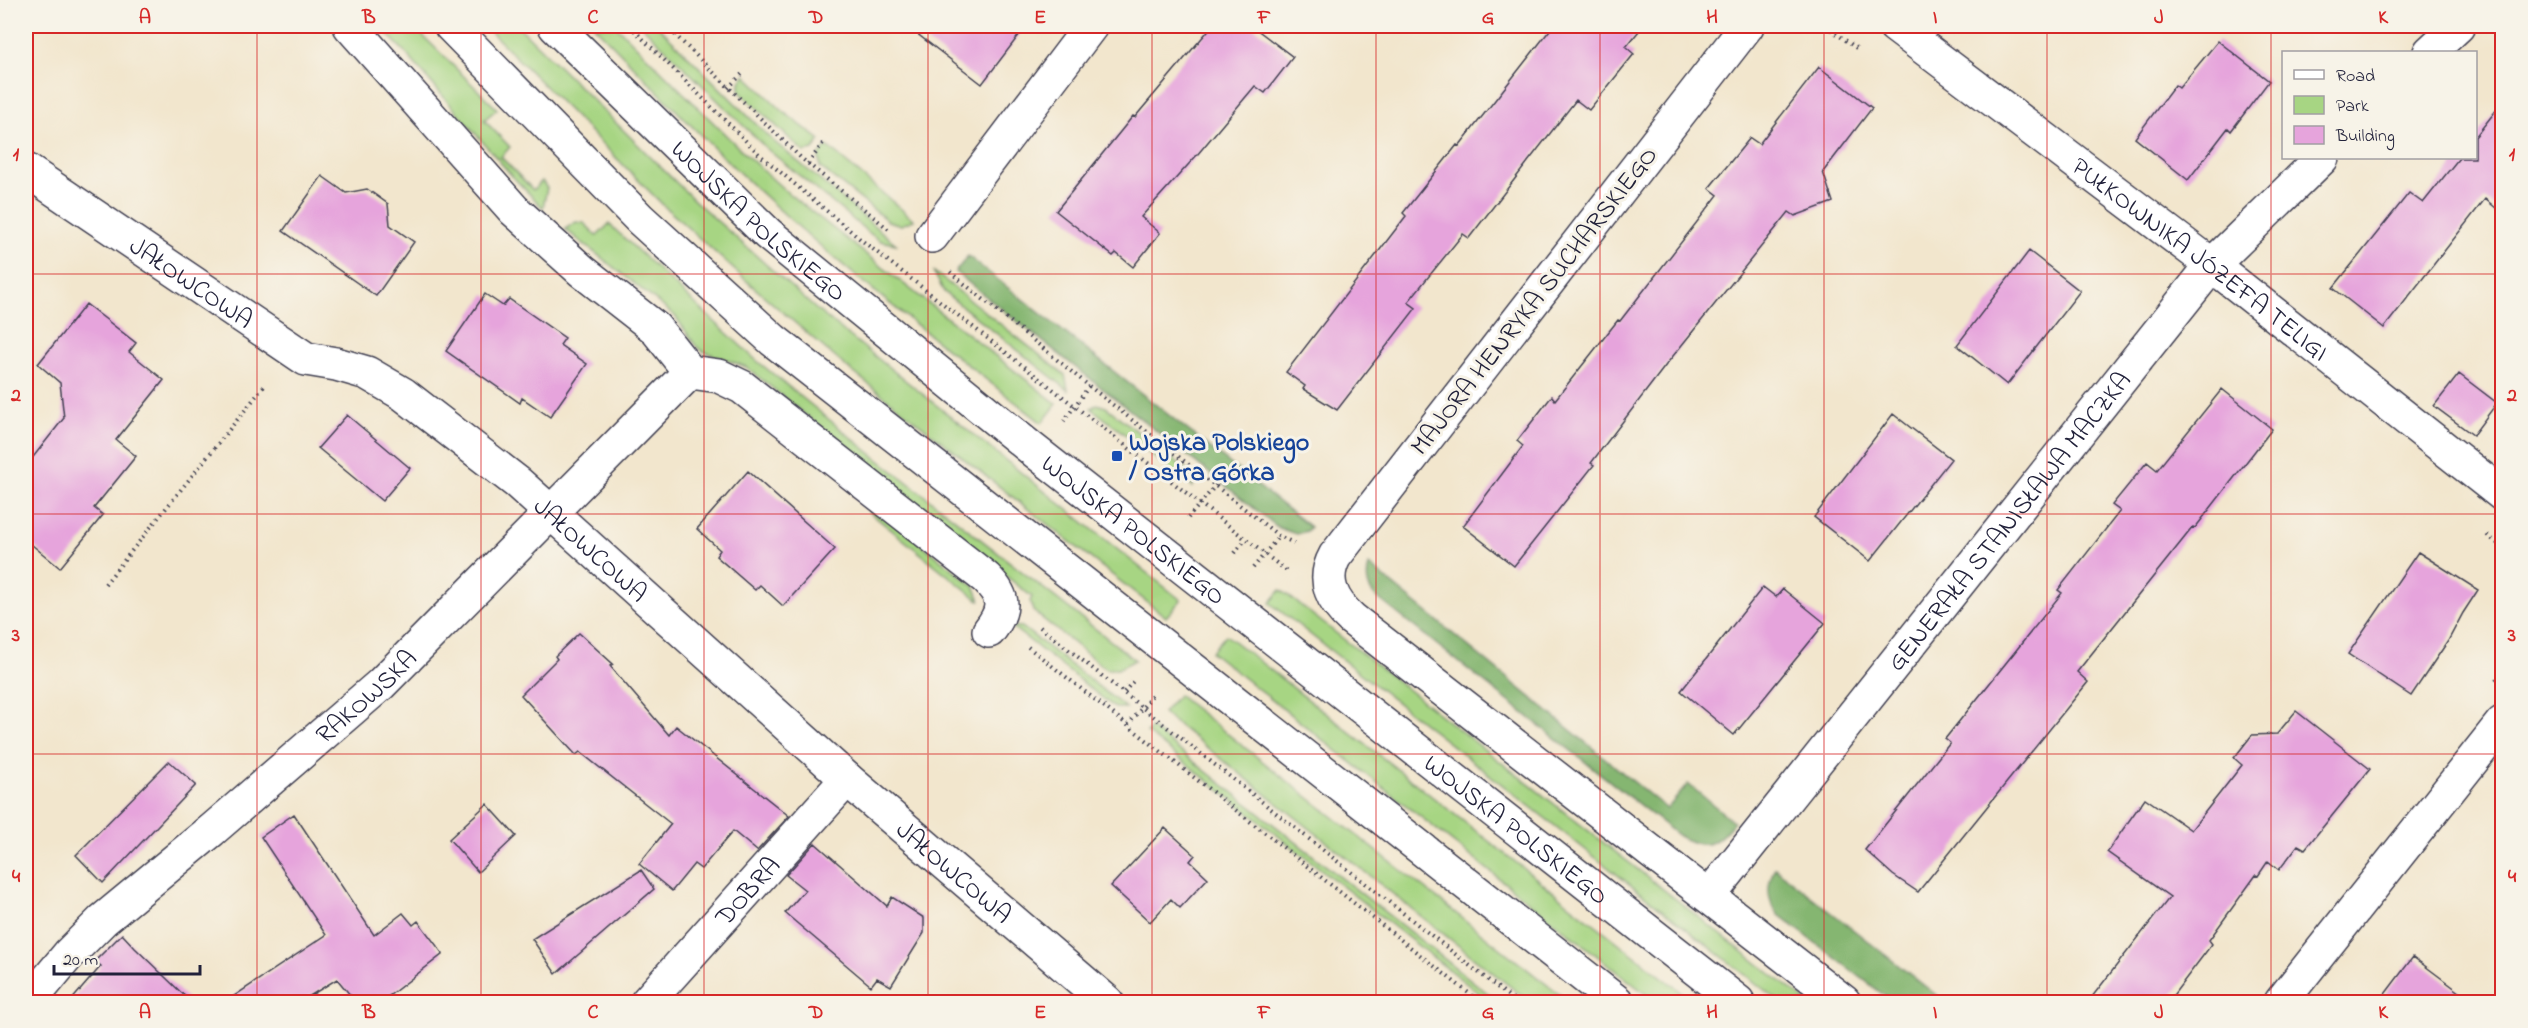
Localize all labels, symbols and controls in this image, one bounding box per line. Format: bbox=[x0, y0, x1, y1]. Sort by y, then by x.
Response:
text: A bbox=[139, 4, 151, 33]
text: B bbox=[361, 4, 376, 33]
text: C bbox=[588, 4, 599, 33]
text: D bbox=[808, 4, 823, 33]
text: E bbox=[1034, 4, 1046, 33]
text: F bbox=[1257, 4, 1271, 33]
text: G bbox=[1482, 4, 1495, 33]
text: H bbox=[1706, 4, 1718, 33]
text: I bbox=[1933, 4, 1938, 33]
text: J bbox=[2154, 4, 2164, 33]
text: K bbox=[2378, 4, 2389, 33]
legend bbox=[2282, 51, 2477, 159]
text: Road bbox=[2336, 64, 2375, 90]
text: Park bbox=[2336, 94, 2369, 120]
text: Building bbox=[2335, 124, 2395, 151]
street label: WOJSKA POLSKIEGO bbox=[661, 133, 853, 312]
street label: MAJORA HENRYKA SUCHARSKIEGO bbox=[1402, 139, 1668, 465]
text: 1 bbox=[13, 141, 20, 170]
text: 1 bbox=[2509, 141, 2516, 170]
street label: PUŁKOWNIKA JÓZEFA TELIGI bbox=[2062, 149, 2336, 372]
street label: JAŁOWCOWA bbox=[120, 229, 260, 340]
street label: GENERAŁA STANISŁAWA MACZKA bbox=[1879, 364, 2142, 681]
text: 2 bbox=[10, 382, 21, 411]
text: 2 bbox=[2506, 382, 2517, 411]
place label: Wojska Polskiego / Ostra Górka bbox=[1128, 425, 1309, 493]
street label: WOJSKA POLSKIEGO bbox=[1032, 447, 1233, 616]
marker: Wojska Polskiego / Ostra Górka bbox=[1110, 449, 1124, 463]
street label: JAŁOWCOWA bbox=[524, 489, 655, 613]
text: 3 bbox=[11, 622, 20, 651]
text: 3 bbox=[2507, 622, 2516, 651]
street label: RAKOWSKA bbox=[308, 642, 427, 754]
street label: WOJSKA POLSKIEGO bbox=[1414, 746, 1616, 916]
street label: JAŁOWCOWA bbox=[886, 813, 1019, 934]
street label: DOBRA bbox=[707, 849, 791, 936]
text: 4 bbox=[12, 863, 21, 892]
text: 4 bbox=[2508, 863, 2517, 892]
scale bar bbox=[54, 938, 200, 976]
text: 20 m bbox=[63, 948, 98, 974]
text: A bbox=[139, 999, 151, 1028]
text: B bbox=[361, 999, 376, 1028]
text: C bbox=[588, 999, 599, 1028]
text: D bbox=[808, 999, 823, 1028]
text: E bbox=[1034, 999, 1046, 1028]
text: F bbox=[1257, 999, 1271, 1028]
text: G bbox=[1482, 999, 1495, 1028]
text: H bbox=[1706, 999, 1718, 1028]
text: I bbox=[1933, 999, 1938, 1028]
text: J bbox=[2154, 999, 2164, 1028]
text: K bbox=[2378, 999, 2389, 1028]

